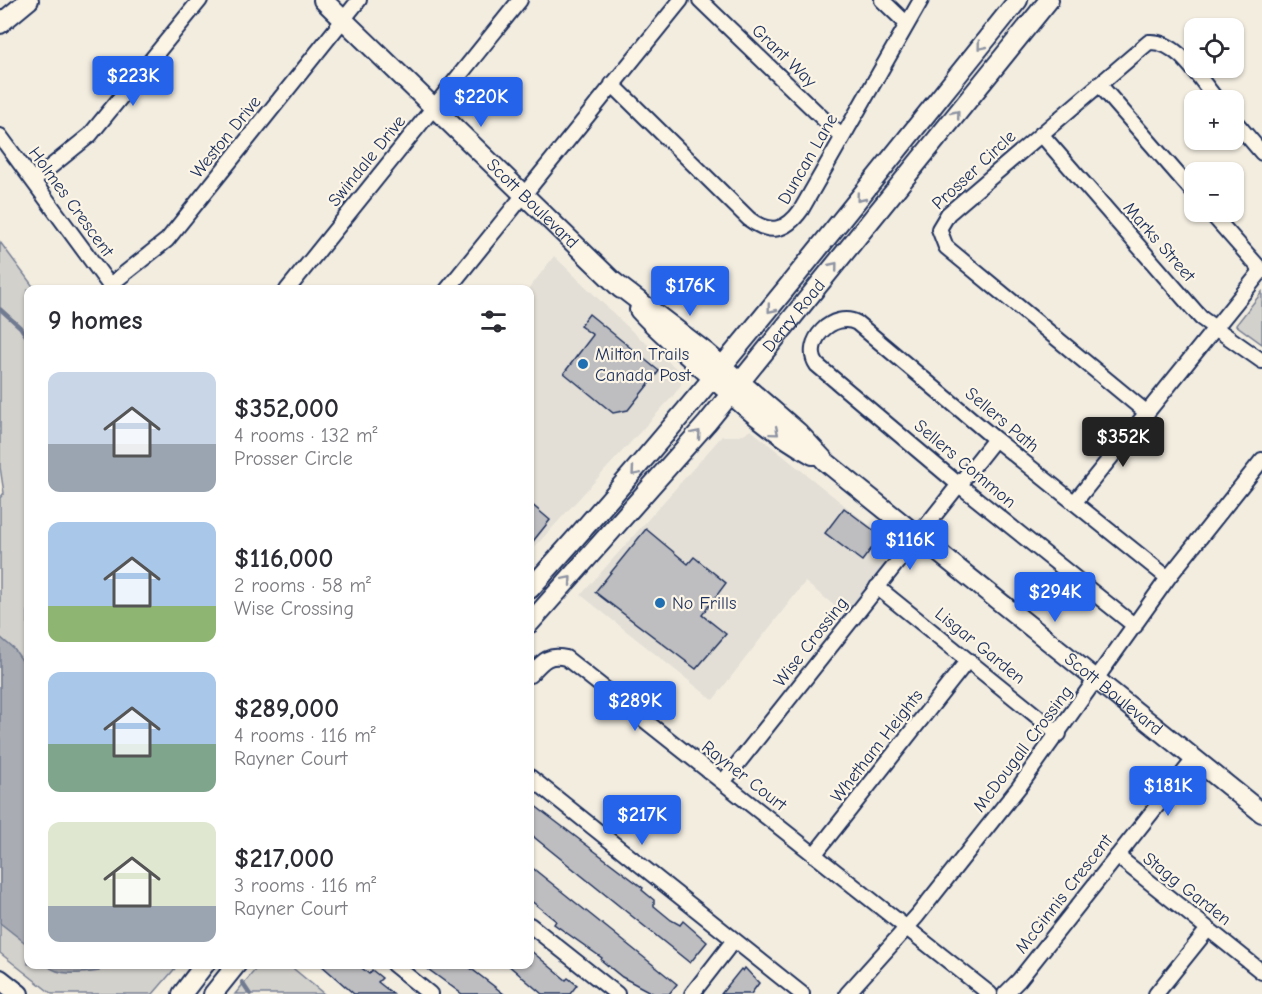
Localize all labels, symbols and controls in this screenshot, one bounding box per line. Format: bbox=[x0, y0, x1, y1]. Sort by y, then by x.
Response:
map controls bbox=[1184, 18, 1244, 222]
button: locate bbox=[1184, 18, 1244, 78]
street label: Grant Way bbox=[747, 20, 821, 93]
one-way arrow bbox=[978, 39, 989, 50]
pin: $223K bbox=[91, 56, 175, 107]
text: $223K bbox=[106, 64, 160, 87]
pin: $220K bbox=[439, 77, 523, 128]
text: $220K bbox=[454, 85, 508, 108]
button: + bbox=[1184, 90, 1244, 150]
street label: Weston Drive bbox=[186, 92, 266, 182]
street label: Duncan Lane bbox=[774, 110, 842, 208]
one-way arrow bbox=[949, 110, 960, 121]
street label: Swindale Drive bbox=[324, 111, 410, 211]
street label: Prosser Circle bbox=[928, 126, 1020, 214]
street label: Holmes Crescent bbox=[24, 143, 118, 262]
street label: Scott Boulevard bbox=[482, 154, 583, 253]
button: − bbox=[1184, 162, 1244, 222]
one-way arrow bbox=[856, 191, 867, 202]
street label: Marks Street bbox=[1119, 198, 1200, 287]
one-way arrow bbox=[826, 262, 837, 273]
pin: $176K bbox=[648, 266, 732, 317]
text: $176K bbox=[665, 274, 715, 297]
street label: Derry Road bbox=[758, 275, 829, 356]
one-way arrow bbox=[767, 303, 778, 314]
icon: filters bbox=[477, 305, 510, 338]
text: 9 homes bbox=[48, 306, 143, 336]
place label: Milton Trails Canada Post bbox=[595, 344, 692, 386]
marker: Milton Trails Canada Post bbox=[576, 357, 590, 371]
street label: Sellers Path bbox=[961, 383, 1043, 457]
text: $352,000 bbox=[234, 394, 339, 424]
icon: home bbox=[96, 396, 168, 468]
street label: Sellers Common bbox=[910, 415, 1020, 513]
pin: $352K bbox=[1081, 417, 1165, 468]
text: 4 rooms · 132 m² bbox=[234, 424, 378, 447]
one-way arrow bbox=[768, 424, 779, 435]
text: $352K bbox=[1096, 425, 1150, 448]
one-way arrow bbox=[690, 430, 701, 441]
text: Prosser Circle bbox=[234, 447, 353, 470]
one-way arrow bbox=[631, 465, 642, 476]
pin: $116K bbox=[868, 520, 952, 571]
text: $116K bbox=[885, 528, 935, 551]
text: $116,000 bbox=[234, 544, 333, 574]
icon: home bbox=[96, 546, 168, 618]
pin: $294K bbox=[1013, 572, 1097, 623]
text: 2 rooms · 58 m² bbox=[234, 574, 371, 597]
one-way arrow bbox=[561, 576, 572, 587]
text: $294K bbox=[1028, 580, 1082, 603]
place label: No Frills bbox=[672, 593, 736, 614]
street label: Wise Crossing bbox=[769, 593, 853, 691]
marker: No Frills bbox=[653, 596, 667, 610]
text: Wise Crossing bbox=[234, 597, 354, 620]
street label: Lisgar Garden bbox=[931, 603, 1029, 689]
street label: Scott Boulevard bbox=[1061, 648, 1167, 739]
pin: $289K bbox=[593, 681, 677, 732]
street label: McDougall Crossing bbox=[969, 682, 1077, 816]
street label: Whetham Heights bbox=[826, 685, 928, 807]
text: $289K bbox=[608, 689, 662, 712]
text: $289,000 bbox=[234, 694, 339, 724]
icon: home bbox=[96, 696, 168, 768]
text: 4 rooms · 116 m² bbox=[234, 724, 376, 747]
street label: Rayner Court bbox=[697, 736, 791, 816]
text: Rayner Court bbox=[234, 747, 347, 770]
pin: $181K bbox=[1126, 766, 1210, 817]
text: $181K bbox=[1143, 774, 1193, 797]
pin: $217K bbox=[600, 795, 684, 846]
text: $217K bbox=[617, 803, 667, 826]
street label: McGinnis Crescent bbox=[1011, 830, 1118, 958]
text: $217,000 bbox=[234, 844, 334, 874]
icon: home bbox=[96, 846, 168, 918]
street label: Stagg Garden bbox=[1139, 848, 1235, 930]
text: 3 rooms · 116 m² bbox=[234, 874, 376, 897]
text: Rayner Court bbox=[234, 897, 347, 920]

